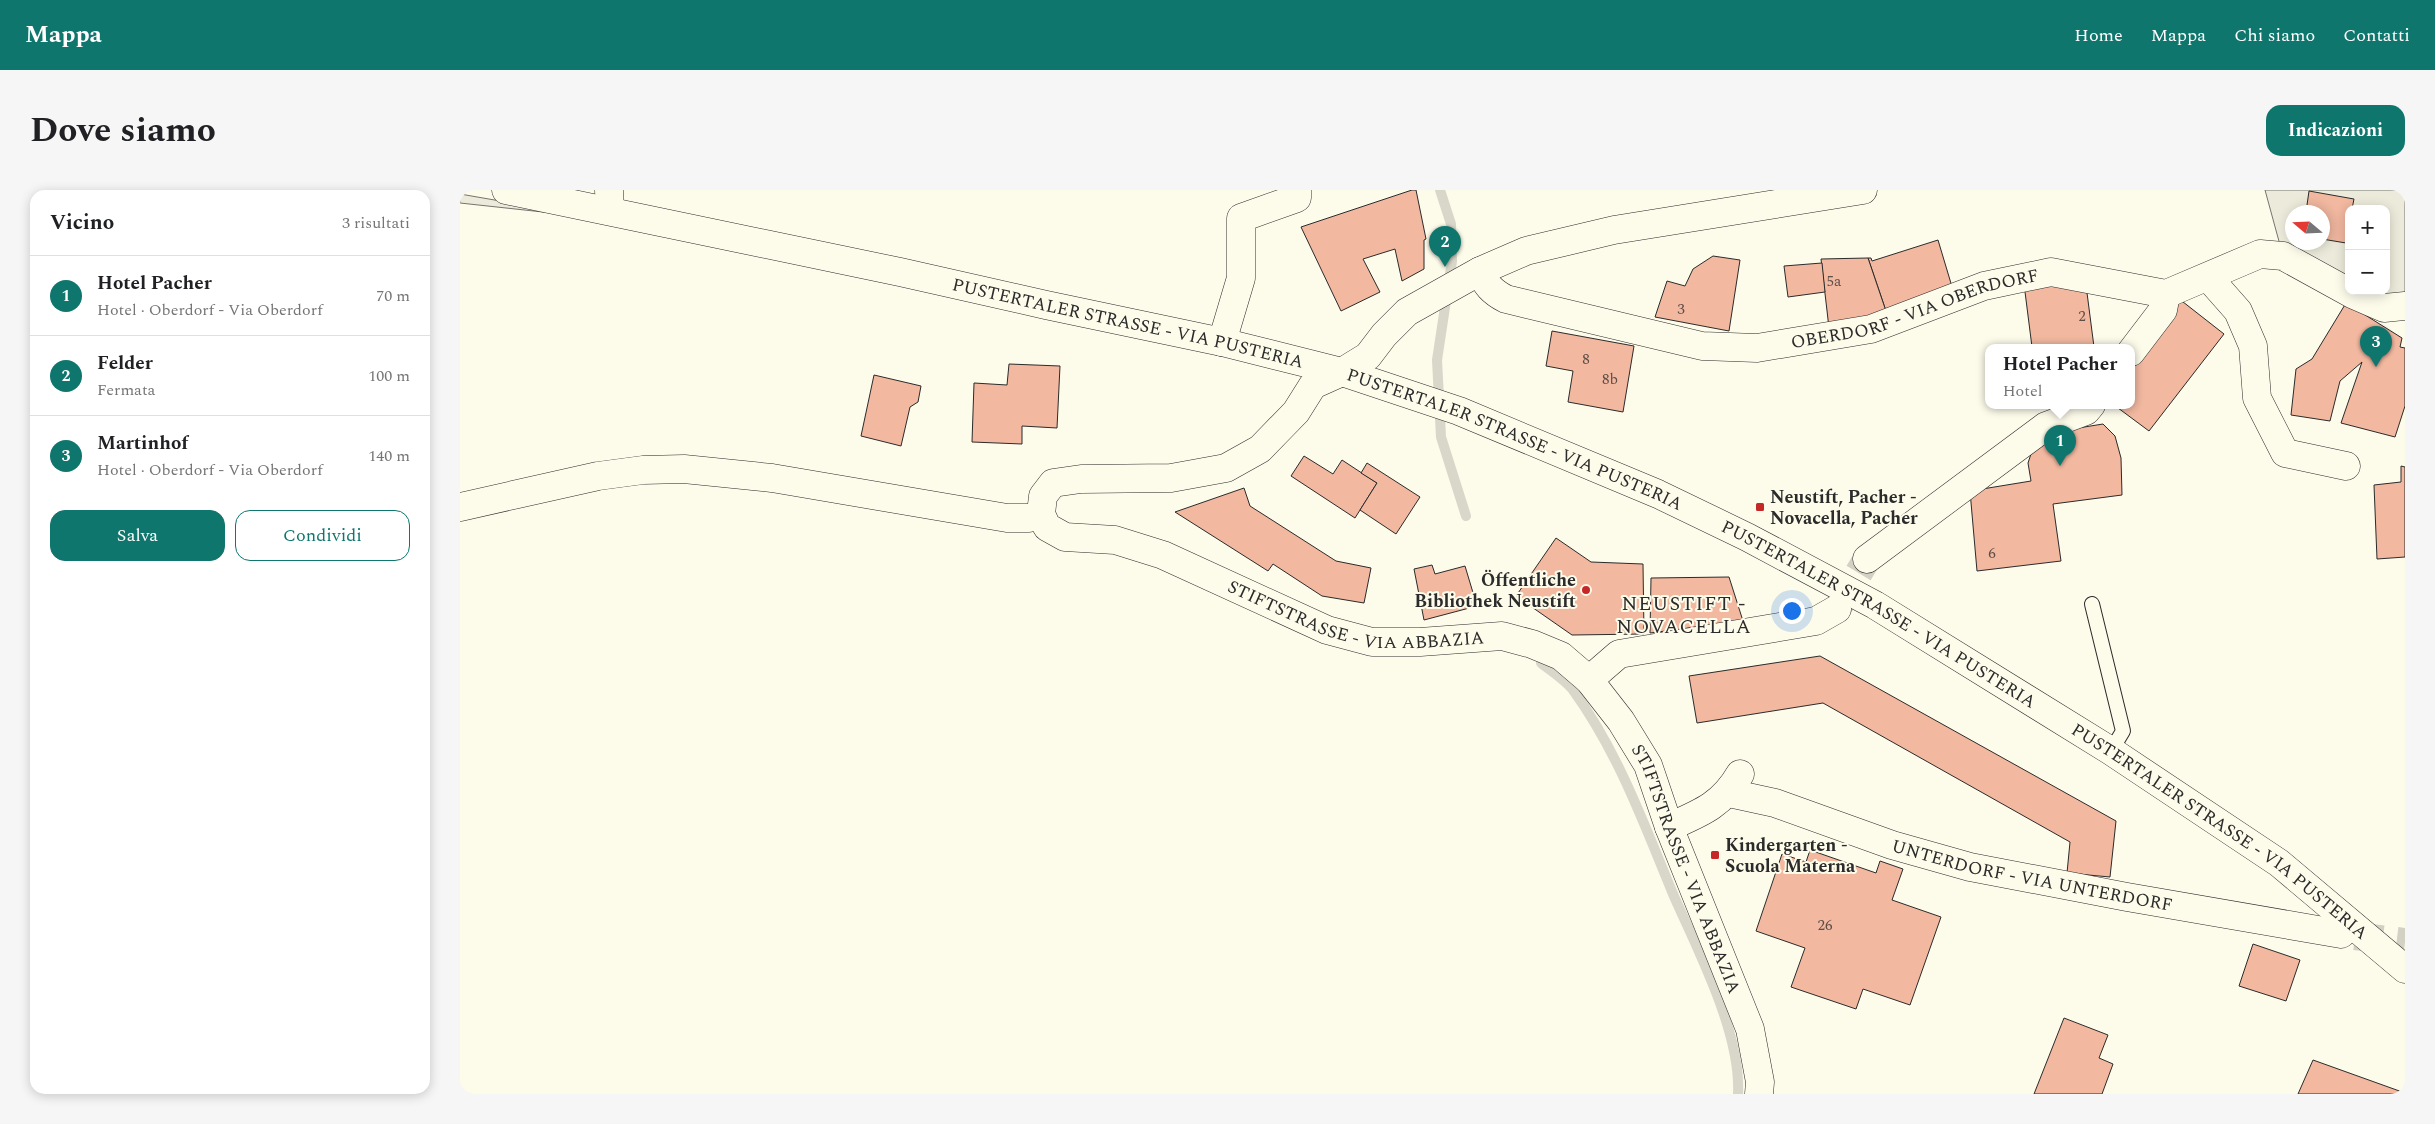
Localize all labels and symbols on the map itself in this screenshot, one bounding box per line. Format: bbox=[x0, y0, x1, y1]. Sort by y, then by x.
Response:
north arrow bbox=[2285, 205, 2330, 250]
pin: 2 bbox=[1429, 226, 1461, 267]
street label: OBERDORF - VIA OBERDORF bbox=[1789, 262, 2041, 356]
house number: 5a bbox=[1827, 270, 1842, 293]
street label: PUSTERTALER STRASSE - VIA PUSTERIA bbox=[949, 271, 1306, 376]
house number: 3 bbox=[1677, 298, 1685, 321]
house number: 2 bbox=[2078, 305, 2086, 328]
pin: 3 bbox=[2360, 326, 2392, 367]
house number: 8 bbox=[1582, 348, 1590, 371]
street label: PUSTERTALER STRASSE - VIA PUSTERIA bbox=[1343, 361, 1687, 518]
house number: 8b bbox=[1602, 368, 1618, 391]
pin: 1 bbox=[2044, 425, 2076, 466]
place label: Neustift, Pacher - Novacella, Pacher bbox=[1770, 484, 1918, 532]
marker: Neustift, Pacher - Novacella, Pacher bbox=[1754, 501, 1766, 513]
street label: PUSTERTALER STRASSE - VIA PUSTERIA bbox=[1716, 513, 2041, 715]
house number: 6 bbox=[1988, 542, 1996, 565]
place label: Öffentliche Bibliothek Neustift bbox=[1414, 567, 1576, 615]
street label: STIFTSTRASSE - VIA ABBAZIA bbox=[1223, 573, 1485, 657]
marker: Öffentliche Bibliothek Neustift bbox=[1580, 584, 1592, 596]
district label: NEUSTIFT - NOVACELLA bbox=[1616, 589, 1752, 642]
your location bbox=[1779, 598, 1805, 624]
street label: PUSTERTALER STRASSE - VIA PUSTERIA bbox=[2066, 716, 2374, 946]
street label: STIFTSTRASSE - VIA ABBAZIA bbox=[1624, 739, 1747, 998]
place label: Kindergarten - Scuola Materna bbox=[1725, 832, 1856, 880]
street label: UNTERDORF - VIA UNTERDORF bbox=[1888, 833, 2175, 919]
marker: Kindergarten - Scuola Materna bbox=[1709, 849, 1721, 861]
house number: 26 bbox=[1817, 914, 1833, 937]

